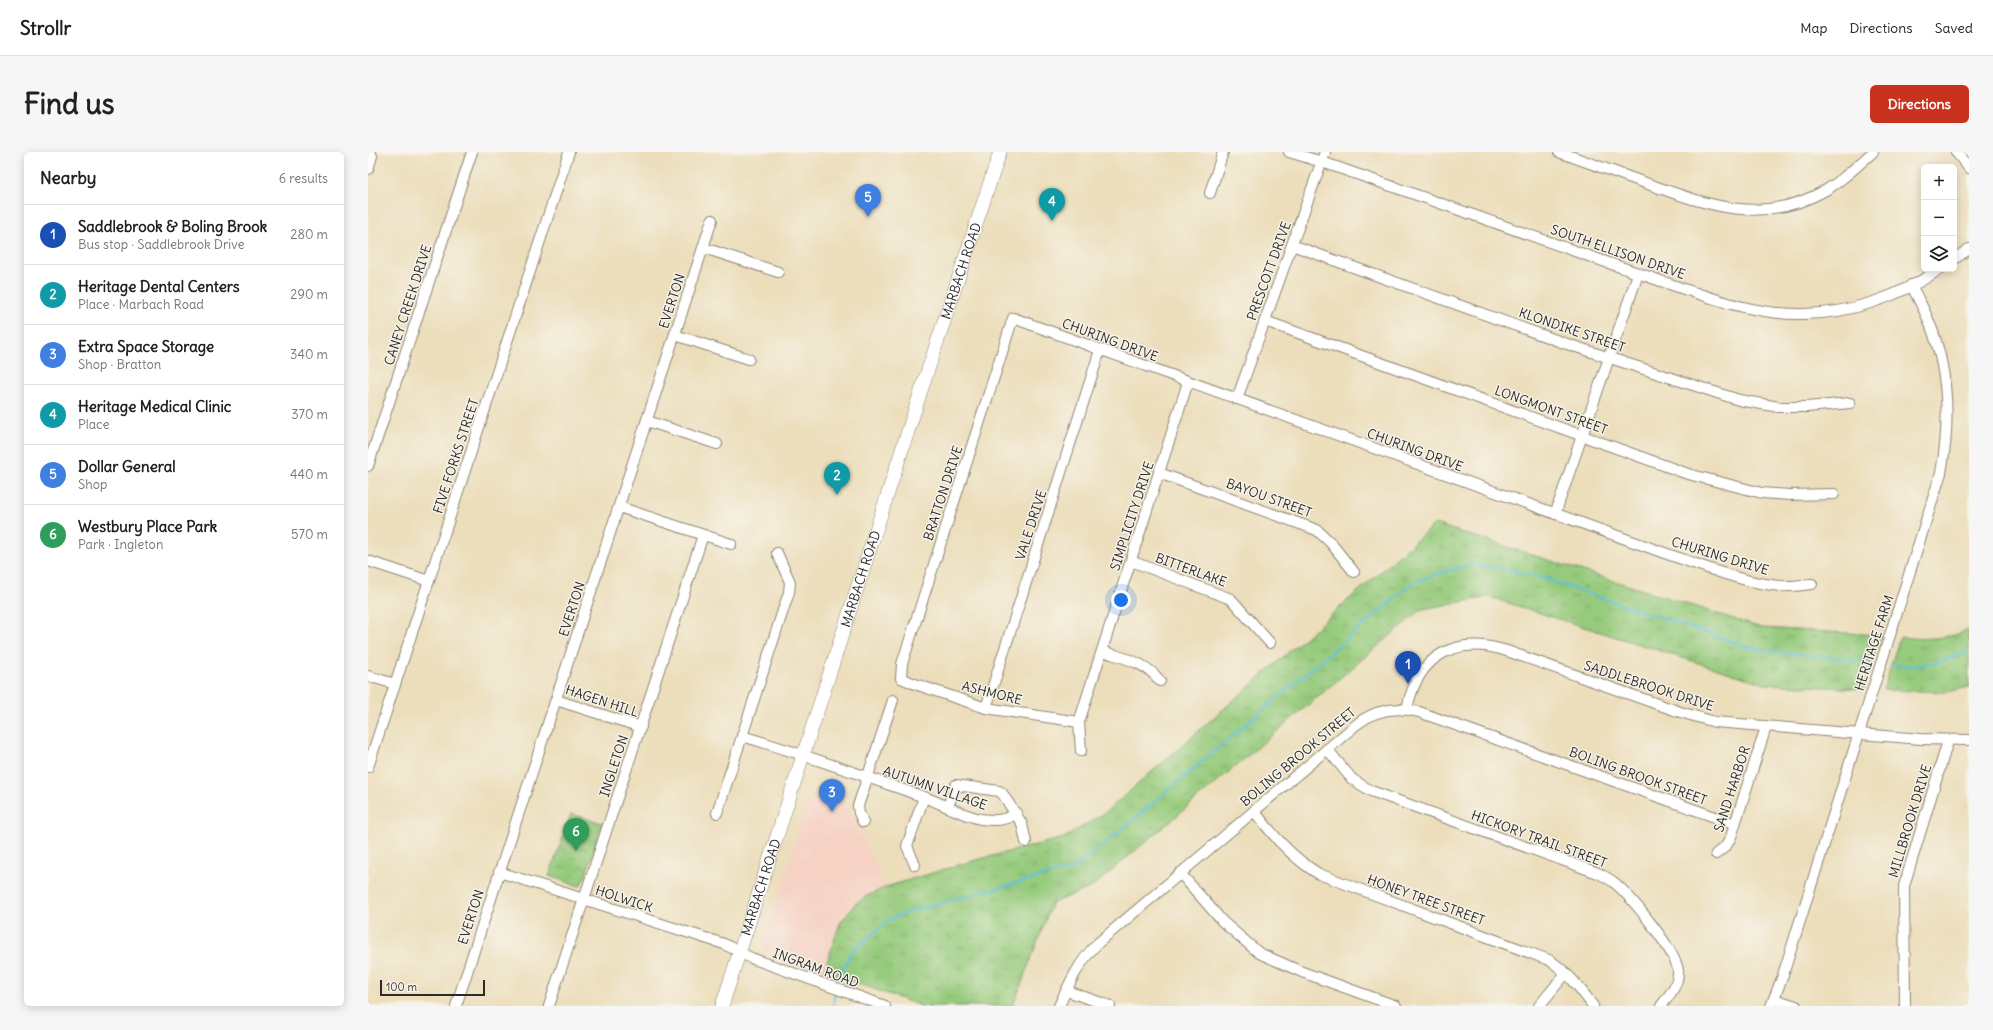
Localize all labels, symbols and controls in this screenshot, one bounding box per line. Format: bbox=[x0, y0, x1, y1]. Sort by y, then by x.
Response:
text: Strollr bbox=[20, 16, 71, 40]
text: Map bbox=[1800, 19, 1827, 37]
text: Directions bbox=[1849, 19, 1913, 37]
text: Saved bbox=[1935, 19, 1973, 37]
button: Directions bbox=[1870, 85, 1969, 123]
text: Find us bbox=[24, 86, 115, 122]
map controls bbox=[1921, 164, 1957, 272]
button: + bbox=[1921, 164, 1957, 200]
text: Nearby bbox=[40, 167, 96, 189]
text: 6 results bbox=[279, 170, 328, 187]
pin: 5 bbox=[855, 184, 881, 217]
pin: 4 bbox=[1039, 188, 1065, 221]
button: − bbox=[1921, 200, 1957, 236]
text: Saddlebrook & Boling Brook bbox=[78, 217, 267, 236]
street label: PRESCOTT DRIVE bbox=[1243, 219, 1295, 323]
street label: MARBACH ROAD bbox=[937, 220, 985, 321]
street label: SOUTH ELLISON DRIVE bbox=[1548, 221, 1688, 283]
text: 1 bbox=[50, 226, 56, 243]
text: 280 m bbox=[290, 226, 328, 243]
text: Bus stop · Saddlebrook Drive bbox=[78, 236, 244, 253]
button: layers bbox=[1921, 236, 1957, 272]
street label: CANEY CREEK DRIVE bbox=[380, 242, 436, 367]
street label: EVERTON bbox=[655, 271, 689, 331]
text: Heritage Dental Centers bbox=[78, 277, 240, 296]
text: 2 bbox=[49, 286, 57, 303]
text: 290 m bbox=[290, 286, 328, 303]
text: Place · Marbach Road bbox=[78, 296, 204, 313]
street label: KLONDIKE STREET bbox=[1517, 304, 1628, 356]
street label: CHURING DRIVE bbox=[1060, 315, 1161, 365]
text: Extra Space Storage bbox=[78, 337, 214, 356]
text: 3 bbox=[49, 346, 57, 363]
text: 340 m bbox=[290, 346, 328, 363]
text: Shop · Bratton bbox=[78, 356, 161, 373]
street label: LONGMONT STREET bbox=[1492, 382, 1610, 438]
street label: FIVE FORKS STREET bbox=[429, 396, 483, 516]
text: Heritage Medical Clinic bbox=[78, 397, 231, 416]
text: 4 bbox=[49, 406, 57, 423]
text: 370 m bbox=[291, 406, 328, 423]
text: Place bbox=[78, 416, 109, 433]
street label: CHURING DRIVE bbox=[1365, 425, 1466, 475]
street label: BRATTON DRIVE bbox=[920, 443, 966, 543]
text: Dollar General bbox=[78, 457, 176, 476]
street label: SIMPLICITY DRIVE bbox=[1106, 459, 1158, 573]
pin: 2 bbox=[824, 462, 850, 495]
text: 5 bbox=[49, 466, 57, 483]
text: 440 m bbox=[290, 466, 328, 483]
street label: BAYOU STREET bbox=[1224, 475, 1314, 521]
text: Shop bbox=[78, 476, 107, 493]
street label: VALE DRIVE bbox=[1012, 487, 1050, 562]
text: Westbury Place Park bbox=[78, 517, 217, 536]
text: 6 bbox=[49, 526, 57, 543]
text: 570 m bbox=[291, 526, 328, 543]
street label: MARBACH ROAD bbox=[837, 528, 884, 629]
street label: CHURING DRIVE bbox=[1669, 533, 1771, 579]
text: Park · Ingleton bbox=[78, 536, 163, 553]
street label: BITTERLAKE bbox=[1153, 549, 1229, 591]
street label: EVERTON bbox=[555, 579, 589, 639]
your location bbox=[1111, 590, 1131, 610]
street label: HERITAGE FARM bbox=[1851, 593, 1897, 693]
pin: 1 bbox=[1395, 651, 1421, 684]
street label: SADDLEBROOK DRIVE bbox=[1582, 657, 1716, 715]
street label: ASHMORE bbox=[960, 677, 1024, 709]
street label: HAGEN HILL bbox=[563, 681, 641, 721]
street label: BOLING BROOK STREET bbox=[1237, 704, 1359, 810]
street label: INGLETON bbox=[596, 733, 632, 799]
street label: BOLING BROOK STREET bbox=[1567, 743, 1709, 809]
street label: SAND HARBOR bbox=[1710, 744, 1754, 834]
street label: AUTUMN VILLAGE bbox=[881, 762, 990, 814]
street label: MILLBROOK DRIVE bbox=[1885, 762, 1935, 880]
pin: 3 bbox=[819, 779, 845, 812]
street label: HICKORY TRAIL STREET bbox=[1469, 807, 1609, 872]
pin: 6 bbox=[563, 818, 589, 851]
street label: MARBACH ROAD bbox=[737, 836, 784, 938]
street label: HONEY TREE STREET bbox=[1365, 871, 1487, 929]
street label: HOLWICK bbox=[593, 882, 655, 916]
street label: EVERTON bbox=[454, 887, 488, 947]
street label: INGRAM ROAD bbox=[771, 945, 861, 991]
scale bar bbox=[380, 978, 485, 997]
text: 100 m bbox=[386, 980, 417, 994]

